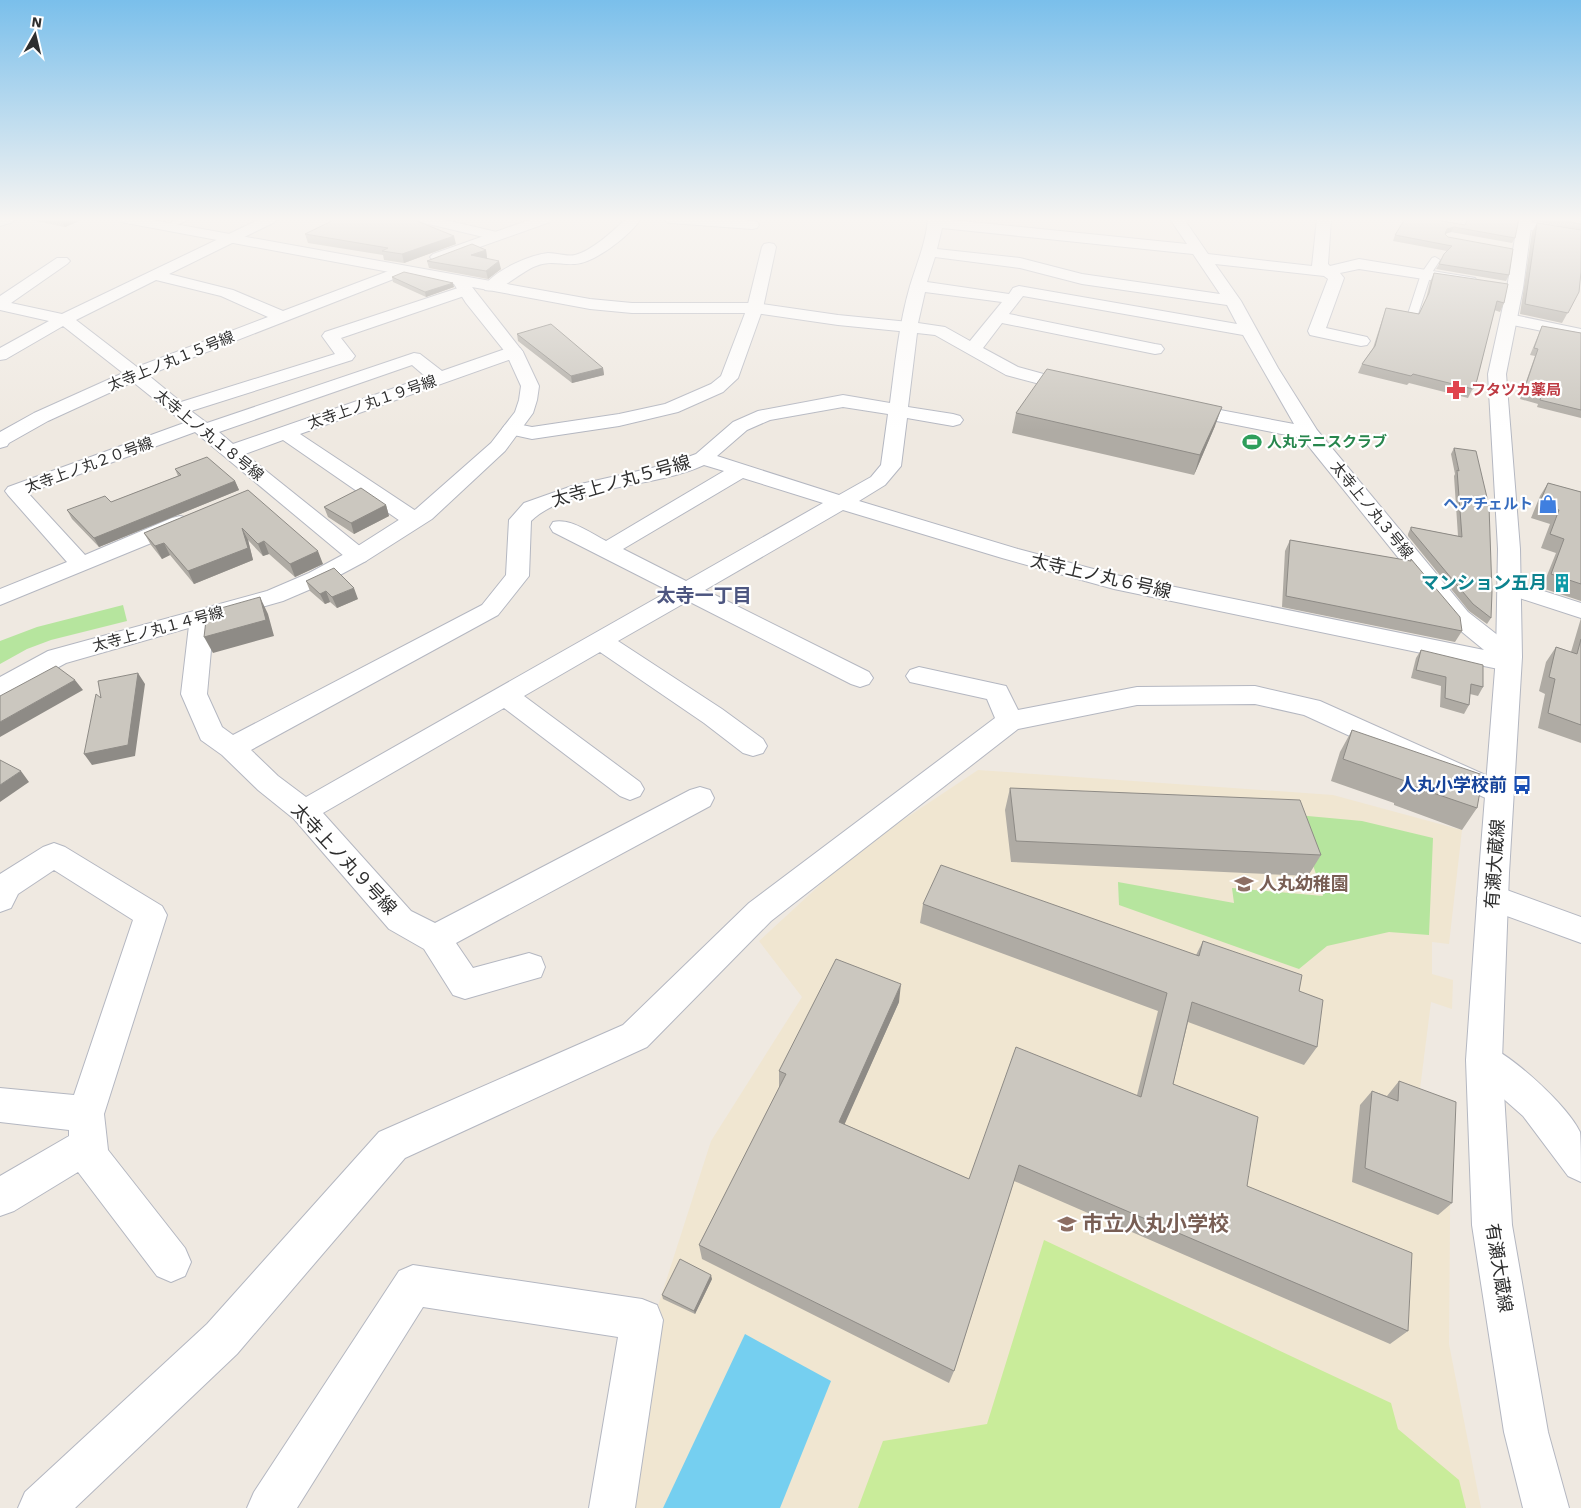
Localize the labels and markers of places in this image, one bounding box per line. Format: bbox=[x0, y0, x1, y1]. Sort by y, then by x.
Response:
pharmacy icon: フタツカ薬局 bbox=[1445, 379, 1467, 401]
place label: フタツカ薬局 bbox=[1471, 381, 1561, 399]
sports icon: 人丸テニスクラブ bbox=[1241, 431, 1263, 453]
place label: 人丸テニスクラブ bbox=[1267, 433, 1387, 451]
shop icon: ヘアチェルト bbox=[1537, 493, 1559, 515]
place label: ヘアチェルト bbox=[1443, 495, 1533, 513]
place label: マンション五月 bbox=[1421, 572, 1547, 593]
building icon: マンション五月 bbox=[1551, 572, 1573, 594]
place label: 人丸小学校前 bbox=[1399, 774, 1507, 795]
bus stop icon: 人丸小学校前 bbox=[1511, 774, 1533, 796]
school or university icon: 人丸幼稚園 bbox=[1233, 873, 1255, 895]
place label: 人丸幼稚園 bbox=[1259, 873, 1349, 894]
place label: 市立人丸小学校 bbox=[1082, 1211, 1229, 1236]
school or university icon: 市立人丸小学校 bbox=[1056, 1213, 1078, 1235]

